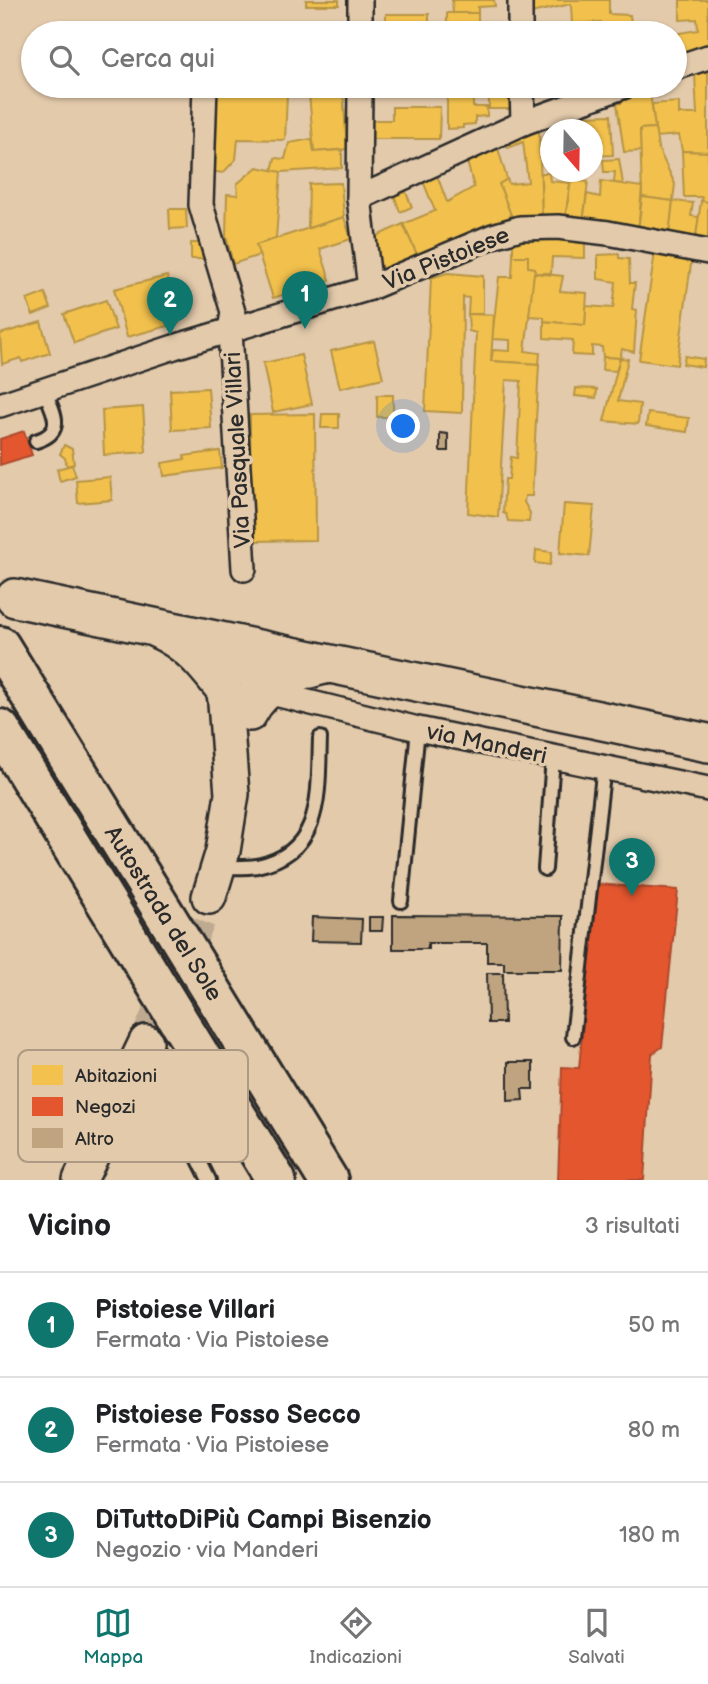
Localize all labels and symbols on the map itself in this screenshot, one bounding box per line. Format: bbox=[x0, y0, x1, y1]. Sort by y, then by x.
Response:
north arrow bbox=[540, 119, 603, 182]
street label: Via Pistoiese bbox=[379, 221, 514, 297]
pin: 1 bbox=[282, 271, 328, 329]
pin: 2 bbox=[147, 277, 193, 335]
street label: Via Pasquale Villari bbox=[219, 351, 257, 549]
your location bbox=[386, 409, 420, 443]
street label: via Manderi bbox=[423, 717, 549, 770]
street label: Autostrada del Sole bbox=[98, 821, 228, 1006]
pin: 3 bbox=[609, 838, 655, 896]
legend bbox=[18, 1050, 248, 1162]
text: Abitazioni bbox=[75, 1065, 157, 1088]
text: Negozi bbox=[75, 1096, 136, 1119]
text: Altro bbox=[75, 1128, 114, 1151]

